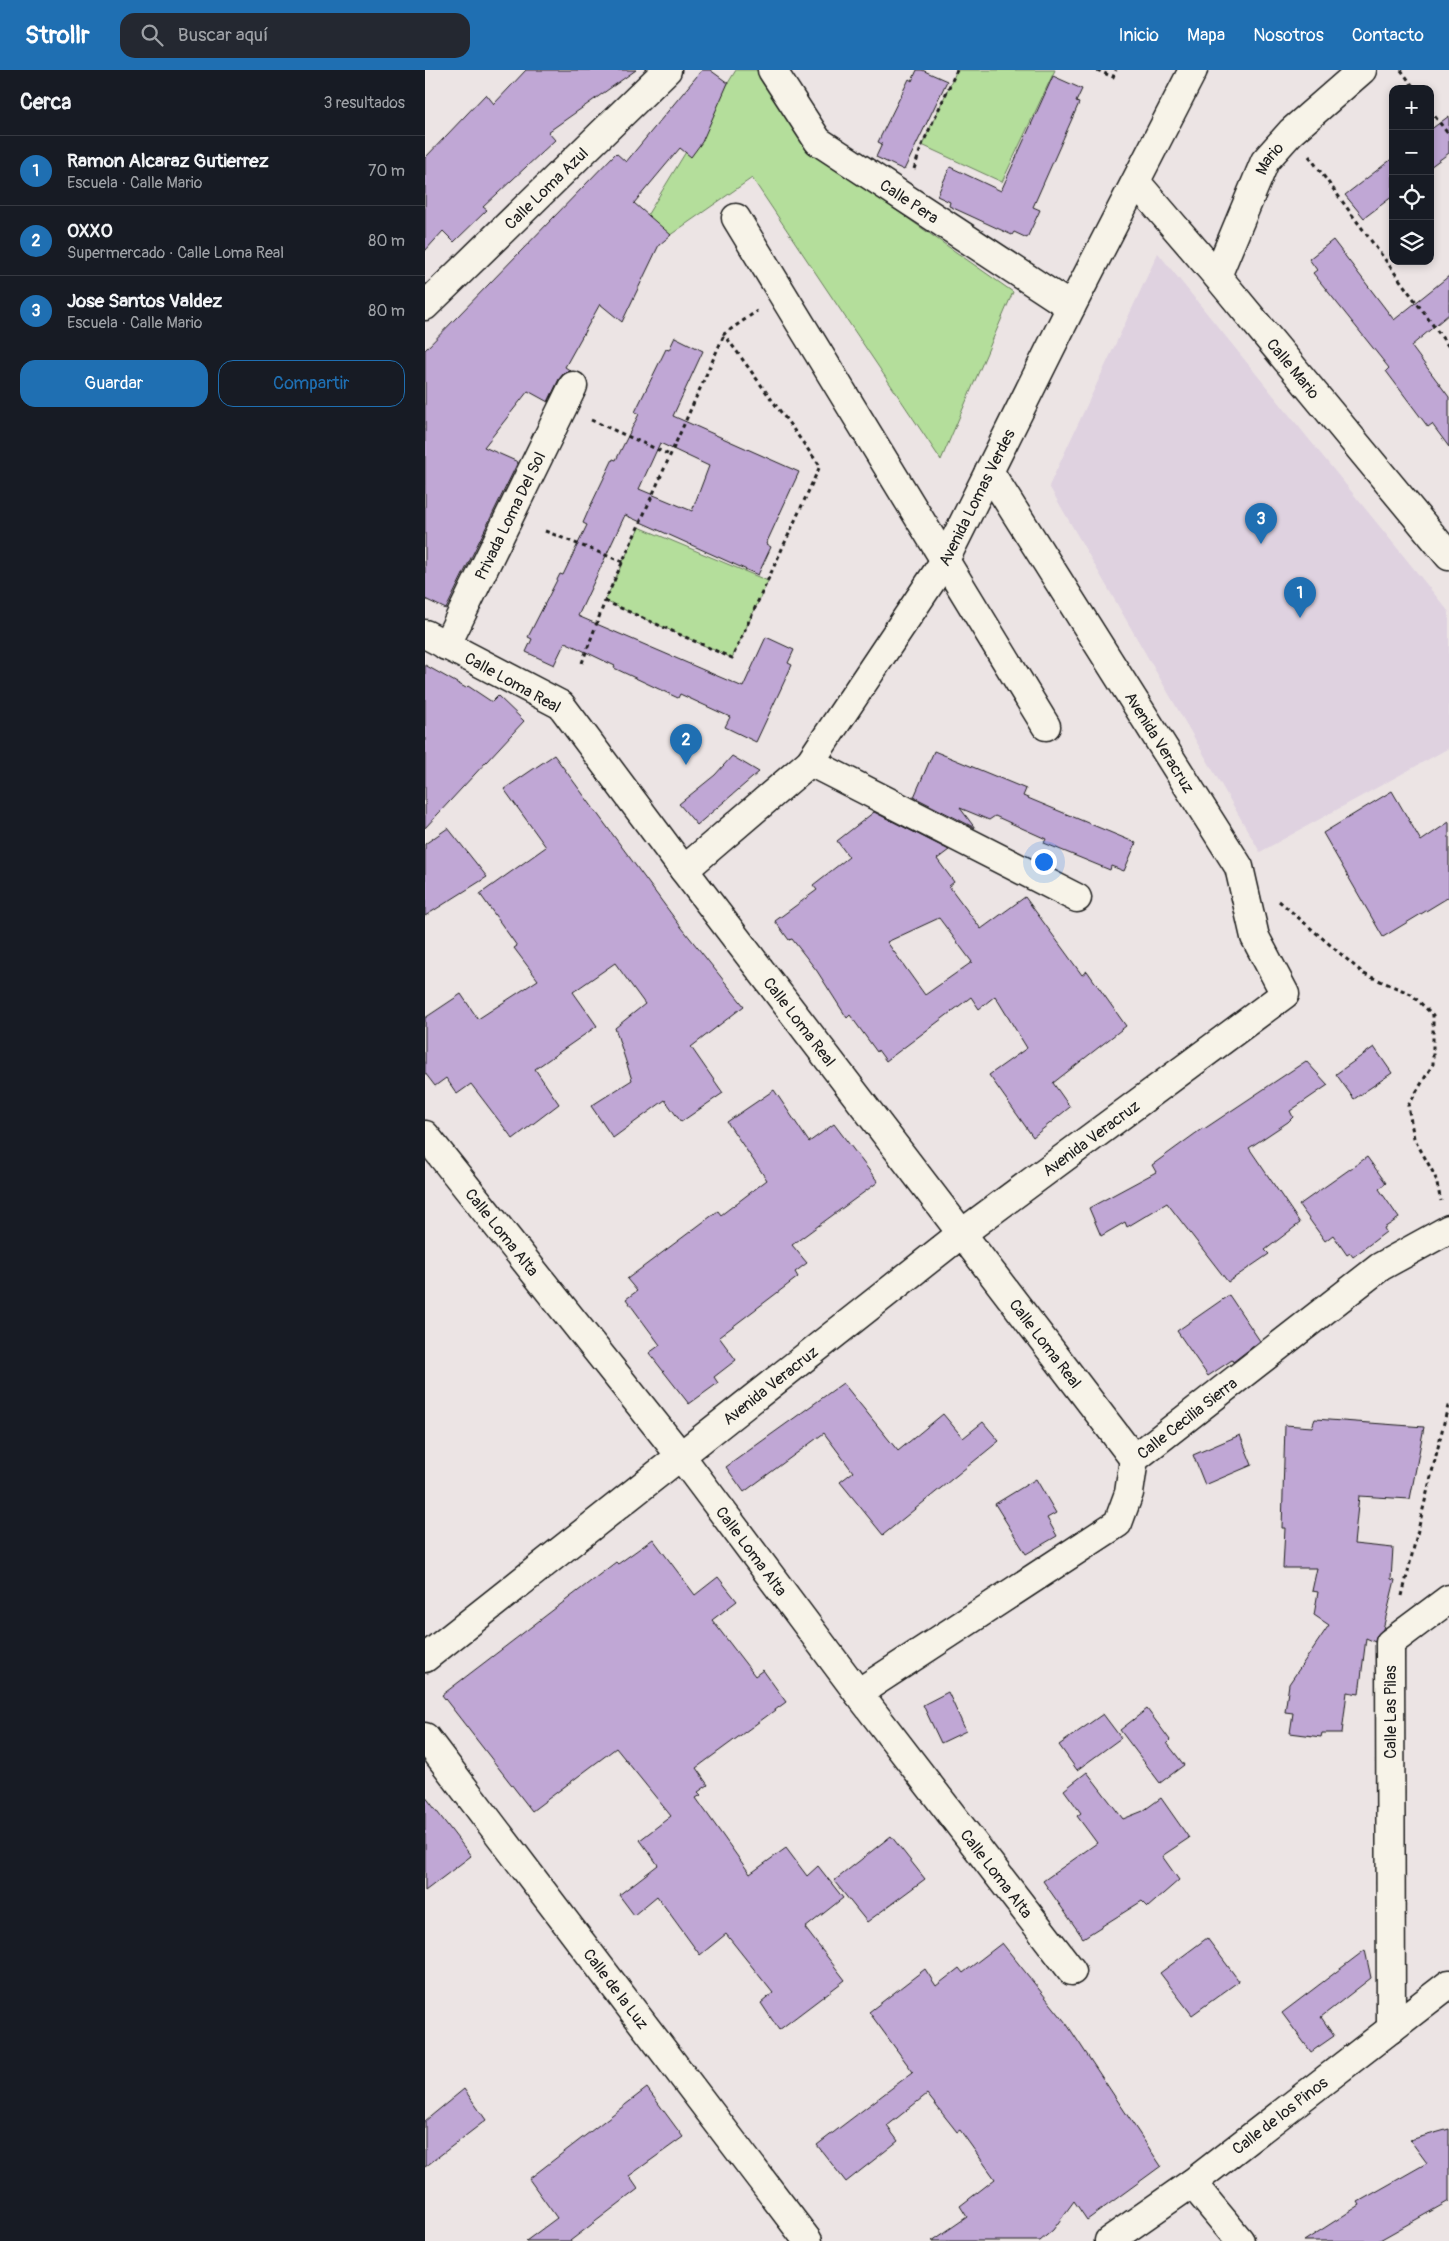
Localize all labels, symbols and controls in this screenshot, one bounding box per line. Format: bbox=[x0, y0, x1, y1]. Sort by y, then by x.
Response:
search box bbox=[120, 13, 470, 58]
text: Strollr bbox=[25, 21, 90, 50]
icon: search bbox=[138, 21, 166, 49]
text: Buscar aquí bbox=[178, 23, 268, 47]
text: Inicio bbox=[1118, 24, 1159, 47]
text: Mapa bbox=[1187, 24, 1225, 47]
text: Nosotros bbox=[1253, 24, 1324, 47]
text: Contacto bbox=[1352, 24, 1424, 47]
map controls bbox=[1389, 85, 1434, 265]
button: + bbox=[1389, 85, 1434, 130]
text: Cerca bbox=[20, 89, 71, 116]
text: 3 resultados bbox=[323, 93, 405, 113]
button: − bbox=[1389, 130, 1434, 175]
street label: Mario bbox=[1251, 138, 1288, 178]
street label: Calle Loma Azul bbox=[501, 143, 593, 234]
text: Ramon Alcaraz Gutierrez bbox=[67, 149, 269, 173]
text: 1 bbox=[33, 161, 39, 181]
text: 70 m bbox=[368, 161, 405, 181]
text: Escuela · Calle Mario bbox=[67, 173, 202, 193]
street label: Calle Pera bbox=[876, 175, 942, 228]
button: locate bbox=[1389, 175, 1434, 220]
text: OXXO bbox=[67, 219, 113, 243]
button: layers bbox=[1389, 220, 1434, 265]
text: 2 bbox=[32, 231, 40, 251]
text: 80 m bbox=[368, 231, 405, 251]
text: Supermercado · Calle Loma Real bbox=[67, 243, 284, 263]
text: Jose Santos Valdez bbox=[67, 289, 222, 313]
text: 3 bbox=[32, 301, 40, 321]
text: 80 m bbox=[368, 301, 405, 321]
text: Escuela · Calle Mario bbox=[67, 313, 202, 333]
street label: Calle Mario bbox=[1262, 335, 1324, 404]
button: Guardar bbox=[20, 360, 208, 407]
button: Compartir bbox=[218, 360, 405, 407]
street label: Avenida Lomas Verdes bbox=[935, 426, 1020, 569]
street label: Privada Loma Del Sol bbox=[471, 449, 550, 584]
pin: 3 bbox=[1245, 503, 1277, 544]
pin: 1 bbox=[1284, 577, 1316, 618]
street label: Calle Loma Real bbox=[461, 648, 564, 718]
street label: Avenida Veracruz bbox=[1120, 688, 1198, 797]
pin: 2 bbox=[670, 724, 702, 765]
your location bbox=[1031, 849, 1057, 875]
street label: Calle Loma Real bbox=[759, 974, 839, 1071]
street label: Avenida Veracruz bbox=[1039, 1096, 1144, 1181]
street label: Calle Loma Alta bbox=[460, 1185, 543, 1281]
street label: Calle Loma Real bbox=[1004, 1295, 1085, 1393]
street label: Avenida Veracruz bbox=[719, 1342, 822, 1430]
street label: Calle Cecilia Sierra bbox=[1133, 1373, 1242, 1464]
street label: Calle Loma Alta bbox=[711, 1503, 791, 1600]
street label: Calle Las Pilas bbox=[1381, 1665, 1401, 1759]
street label: Calle Loma Alta bbox=[956, 1826, 1037, 1922]
street label: Calle de la Luz bbox=[578, 1945, 652, 2033]
street label: Calle de los Pinos bbox=[1228, 2073, 1332, 2159]

